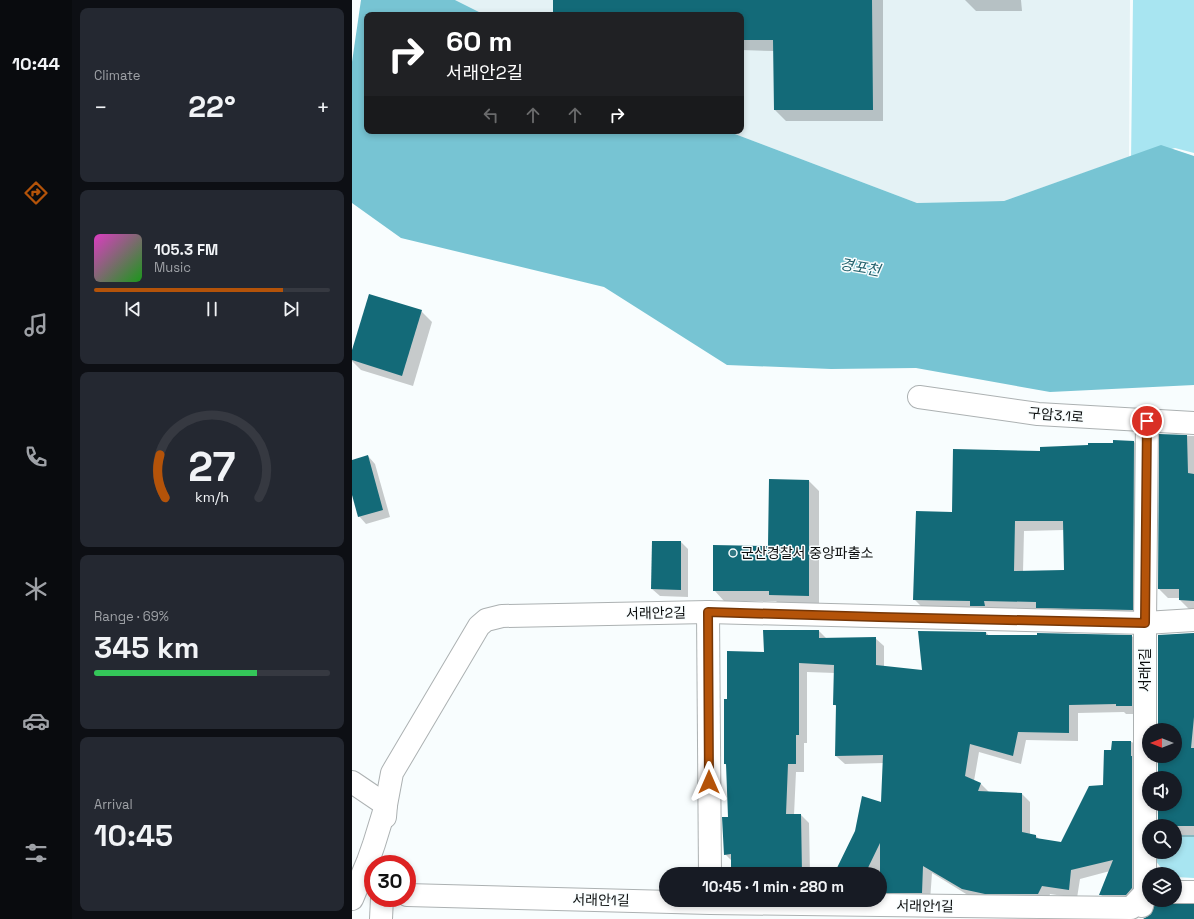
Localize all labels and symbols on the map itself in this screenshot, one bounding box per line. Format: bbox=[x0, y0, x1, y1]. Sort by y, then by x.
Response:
water label: 경포천 bbox=[838, 254, 884, 280]
street label: 구암3.1로 bbox=[1027, 404, 1085, 426]
pin bbox=[1130, 404, 1164, 438]
place label: 군산경찰서 중앙파출소 bbox=[741, 544, 874, 562]
marker: 군산경찰서 중앙파출소 bbox=[728, 548, 738, 558]
street label: 서래안2길 bbox=[626, 603, 686, 623]
street label: 서래1길 bbox=[1136, 648, 1154, 692]
north arrow bbox=[1142, 723, 1182, 763]
position arrow bbox=[688, 761, 730, 803]
speed limit sign: 30 bbox=[364, 855, 416, 907]
street label: 서래안1길 bbox=[572, 891, 630, 909]
street label: 서래안1길 bbox=[896, 897, 954, 915]

